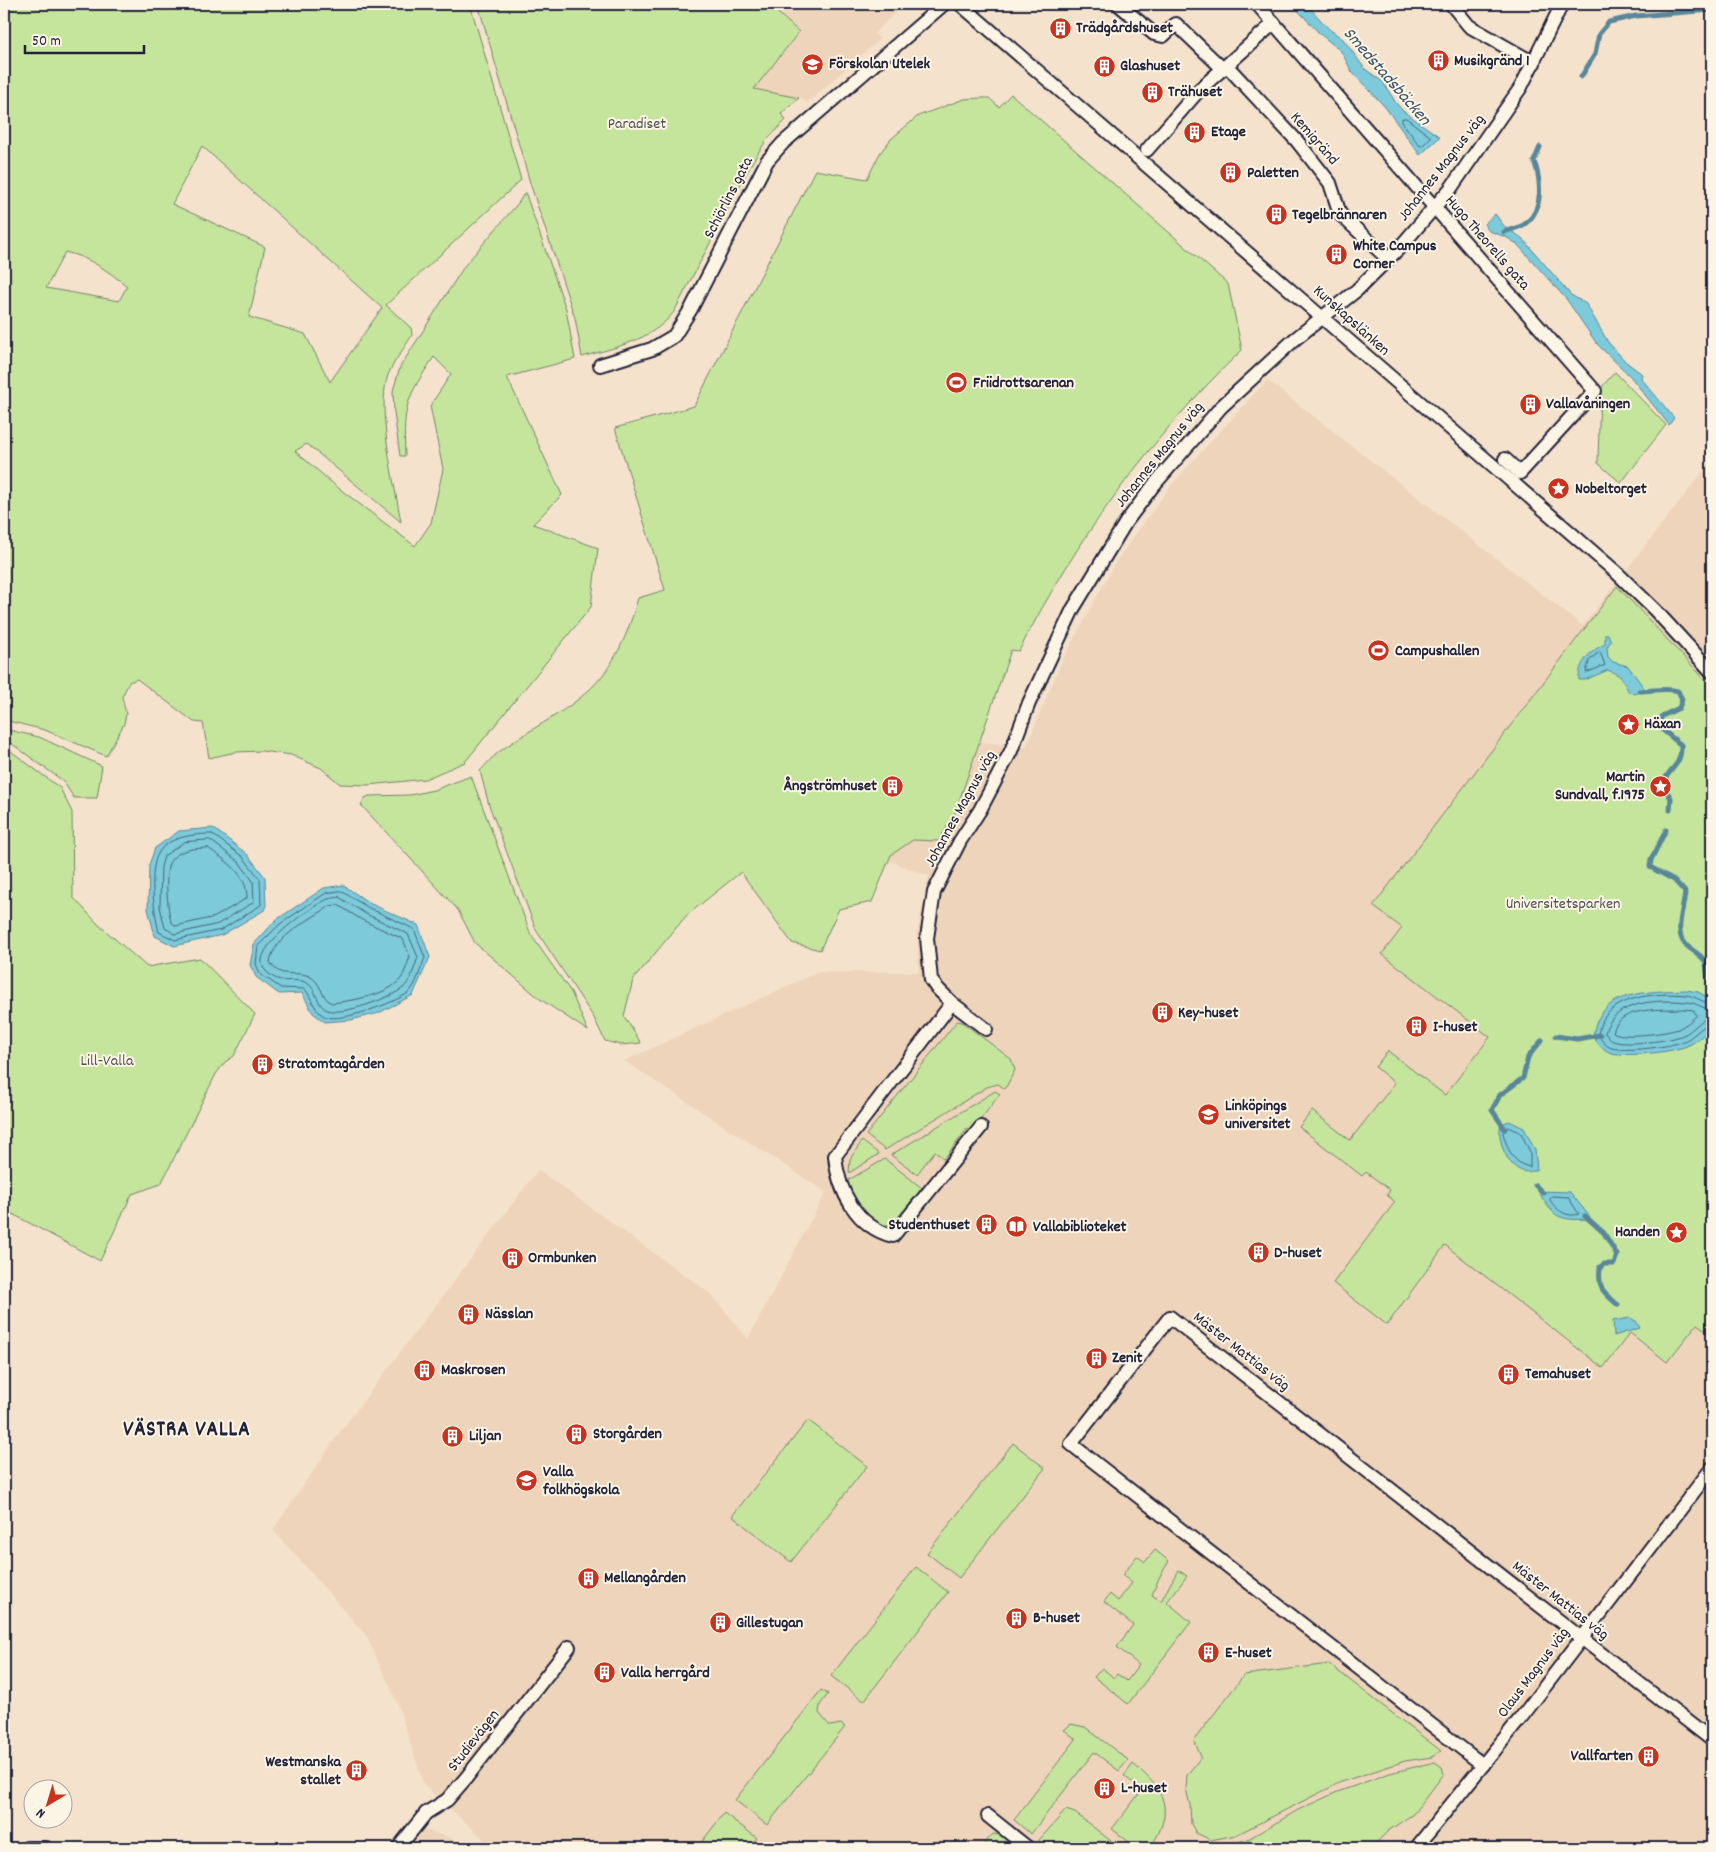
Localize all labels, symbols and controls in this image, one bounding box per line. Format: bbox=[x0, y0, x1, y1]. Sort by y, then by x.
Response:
building icon: Trädgårdshuset bbox=[1048, 16, 1072, 40]
place label: Trädgårdshuset bbox=[1076, 17, 1173, 40]
scale bar bbox=[25, 22, 144, 54]
water label: Smedstadsbäcken bbox=[1336, 22, 1436, 132]
text: 50 m bbox=[32, 31, 61, 53]
building icon: Musikgränd 1 bbox=[1426, 49, 1450, 73]
place label: Musikgränd 1 bbox=[1454, 50, 1530, 73]
school or university icon: Förskolan Utelek bbox=[801, 52, 825, 76]
place label: Förskolan Utelek bbox=[829, 53, 930, 76]
building icon: Glashuset bbox=[1092, 54, 1116, 78]
place label: Glashuset bbox=[1120, 55, 1180, 78]
building icon: Trähuset bbox=[1140, 80, 1164, 104]
place label: Trähuset bbox=[1168, 81, 1222, 104]
street label: Kemigränd bbox=[1284, 107, 1344, 171]
street label: Johannes Magnus väg bbox=[1393, 110, 1491, 226]
park label: Paradiset bbox=[608, 113, 666, 136]
building icon: Etage bbox=[1183, 120, 1207, 144]
place label: Etage bbox=[1211, 121, 1246, 144]
street label: Schiörlins gata bbox=[698, 153, 760, 243]
building icon: Paletten bbox=[1219, 161, 1243, 185]
place label: Paletten bbox=[1247, 162, 1299, 185]
street label: Hugo Theorells gata bbox=[1439, 190, 1535, 296]
building icon: Tegelbrännaren bbox=[1264, 203, 1288, 227]
place label: Tegelbrännaren bbox=[1292, 204, 1387, 227]
place label: White Campus Corner bbox=[1353, 235, 1437, 276]
building icon: White Campus Corner bbox=[1325, 243, 1349, 267]
street label: Kunskapslänken bbox=[1307, 280, 1395, 362]
sports icon: Friidrottsarenan bbox=[945, 371, 969, 395]
place label: Friidrottsarenan bbox=[973, 372, 1074, 395]
building icon: Vallavåningen bbox=[1518, 392, 1542, 416]
place label: Vallavåningen bbox=[1546, 393, 1630, 416]
street label: Johannes Magnus väg bbox=[1110, 397, 1210, 513]
place icon: Nobeltorget bbox=[1547, 477, 1571, 501]
place label: Nobeltorget bbox=[1575, 478, 1647, 501]
sports icon: Campushallen bbox=[1367, 639, 1391, 663]
place label: Campushallen bbox=[1395, 640, 1479, 663]
place icon: Häxan bbox=[1616, 712, 1640, 736]
place label: Häxan bbox=[1644, 713, 1681, 736]
street label: Johannes Magnus väg bbox=[919, 746, 1003, 872]
place label: Martin Sundvall, f.1975 bbox=[1555, 766, 1645, 807]
building icon: Ångströmhuset bbox=[881, 774, 905, 798]
place icon: Martin Sundvall, f.1975 bbox=[1649, 774, 1673, 798]
place label: Ångströmhuset bbox=[784, 775, 877, 798]
park label: Universitetsparken bbox=[1506, 893, 1620, 916]
building icon: Key-huset bbox=[1150, 1001, 1174, 1025]
place label: Key-huset bbox=[1178, 1002, 1238, 1025]
building icon: I-huset bbox=[1405, 1015, 1429, 1039]
place label: I-huset bbox=[1433, 1016, 1477, 1039]
park label: Lill-Valla bbox=[81, 1050, 134, 1073]
building icon: Stratomtagården bbox=[250, 1052, 274, 1076]
place label: Stratomtagården bbox=[278, 1053, 385, 1076]
place label: Linköpings universitet bbox=[1225, 1095, 1290, 1136]
school or university icon: Linköpings universitet bbox=[1197, 1103, 1221, 1127]
building icon: Studenthuset bbox=[974, 1213, 998, 1237]
place label: Studenthuset bbox=[888, 1214, 970, 1237]
library icon: Vallabiblioteket bbox=[1005, 1215, 1029, 1239]
place label: Vallabiblioteket bbox=[1033, 1216, 1127, 1239]
place icon: Handen bbox=[1664, 1220, 1688, 1244]
place label: Handen bbox=[1615, 1221, 1660, 1244]
building icon: D-huset bbox=[1246, 1241, 1270, 1265]
place label: D-huset bbox=[1274, 1242, 1322, 1265]
building icon: Ormbunken bbox=[500, 1246, 524, 1270]
place label: Ormbunken bbox=[528, 1247, 596, 1270]
building icon: Nässlan bbox=[457, 1302, 481, 1326]
place label: Nässlan bbox=[485, 1303, 533, 1326]
street label: Mäster Mattias väg bbox=[1187, 1307, 1295, 1397]
building icon: Zenit bbox=[1084, 1346, 1108, 1370]
place label: Zenit bbox=[1112, 1347, 1142, 1370]
building icon: Maskrosen bbox=[413, 1358, 437, 1382]
place label: Maskrosen bbox=[441, 1359, 505, 1382]
building icon: Temahuset bbox=[1497, 1362, 1521, 1386]
place label: Temahuset bbox=[1525, 1363, 1591, 1386]
district label: VÄSTRA VALLA bbox=[123, 1416, 251, 1446]
building icon: Storgården bbox=[565, 1422, 589, 1446]
place label: Storgården bbox=[593, 1423, 662, 1446]
building icon: Liljan bbox=[441, 1424, 465, 1448]
place label: Liljan bbox=[469, 1425, 501, 1448]
place label: Valla folkhögskola bbox=[542, 1461, 621, 1502]
school or university icon: Valla folkhögskola bbox=[515, 1469, 539, 1493]
street label: Mäster Mattias väg bbox=[1506, 1556, 1614, 1646]
building icon: Mellangården bbox=[576, 1566, 600, 1590]
place label: Mellangården bbox=[604, 1567, 686, 1590]
building icon: B-huset bbox=[1005, 1606, 1029, 1630]
place label: B-huset bbox=[1033, 1607, 1080, 1630]
building icon: Gillestugan bbox=[708, 1611, 732, 1635]
place label: Gillestugan bbox=[736, 1612, 803, 1635]
street label: Olaus Magnus väg bbox=[1492, 1623, 1576, 1723]
building icon: E-huset bbox=[1197, 1641, 1221, 1665]
place label: E-huset bbox=[1225, 1642, 1272, 1665]
building icon: Valla herrgård bbox=[593, 1661, 617, 1685]
place label: Valla herrgård bbox=[621, 1662, 710, 1685]
street label: Studievägen bbox=[442, 1705, 506, 1777]
building icon: Vallfarten bbox=[1637, 1744, 1661, 1768]
place label: Vallfarten bbox=[1571, 1745, 1633, 1768]
place label: Westmanska stallet bbox=[265, 1751, 342, 1792]
building icon: Westmanska stallet bbox=[345, 1759, 369, 1783]
building icon: L-huset bbox=[1093, 1776, 1117, 1800]
place label: L-huset bbox=[1121, 1777, 1167, 1800]
north arrow bbox=[22, 1780, 72, 1830]
text: N bbox=[32, 1803, 50, 1823]

